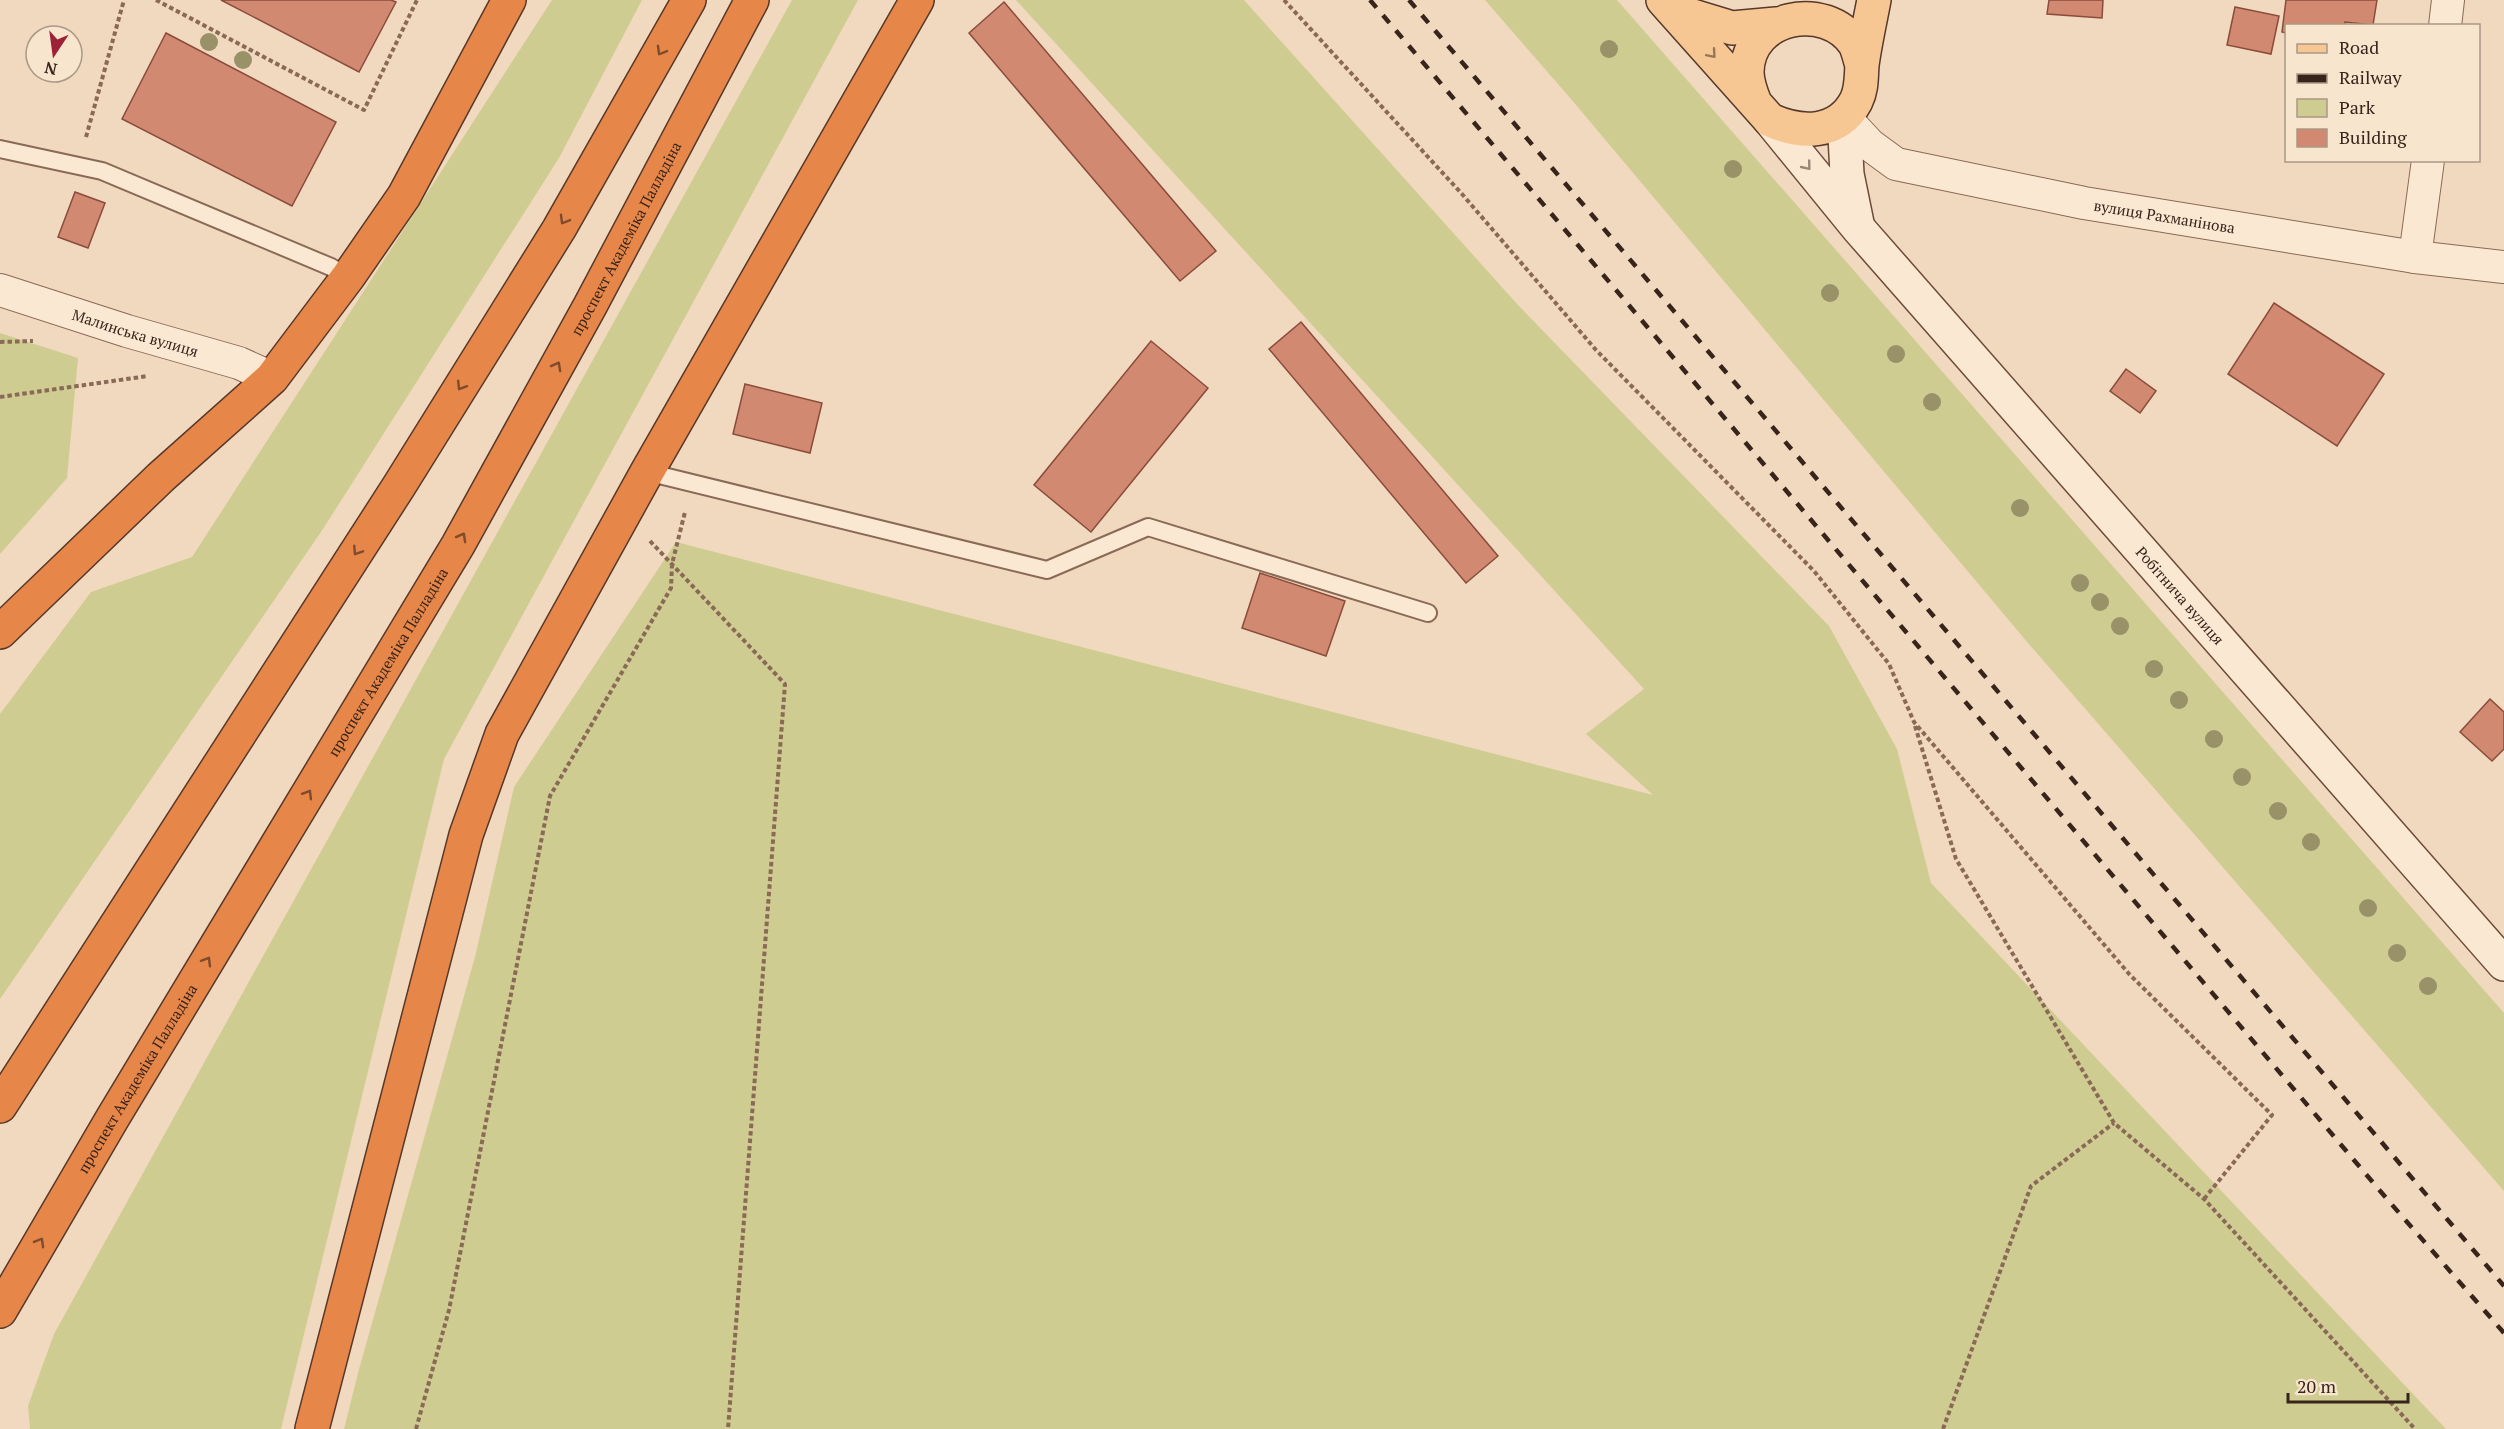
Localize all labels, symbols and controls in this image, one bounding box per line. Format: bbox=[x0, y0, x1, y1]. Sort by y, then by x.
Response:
north arrow bbox=[24, 24, 84, 84]
legend bbox=[2285, 24, 2480, 162]
text: Road bbox=[2339, 35, 2379, 59]
one-way arrow bbox=[656, 45, 668, 55]
one-way arrow bbox=[1705, 47, 1716, 58]
text: N bbox=[42, 57, 59, 81]
text: Railway bbox=[2339, 65, 2403, 89]
text: Park bbox=[2339, 95, 2376, 119]
text: Building bbox=[2339, 125, 2407, 149]
street label: проспект Академіка Палладіна bbox=[566, 137, 686, 339]
one-way arrow bbox=[1800, 159, 1811, 170]
street label: вулиця Рахманінова bbox=[2092, 195, 2237, 238]
one-way arrow bbox=[560, 214, 571, 224]
street label: Малинська вулиця bbox=[70, 304, 201, 361]
one-way arrow bbox=[550, 362, 561, 372]
one-way arrow bbox=[457, 380, 469, 390]
one-way arrow bbox=[455, 532, 467, 543]
street label: Робітнича вулиця bbox=[2132, 542, 2229, 649]
one-way arrow bbox=[353, 545, 365, 555]
street label: проспект Академіка Палладіна bbox=[323, 563, 452, 760]
one-way arrow bbox=[301, 790, 312, 800]
one-way arrow bbox=[200, 957, 212, 967]
street label: проспект Академіка Палладіна bbox=[73, 980, 201, 1177]
one-way arrow bbox=[33, 1238, 44, 1248]
scale bar bbox=[2288, 1366, 2408, 1404]
text: 20 m bbox=[2297, 1374, 2337, 1398]

